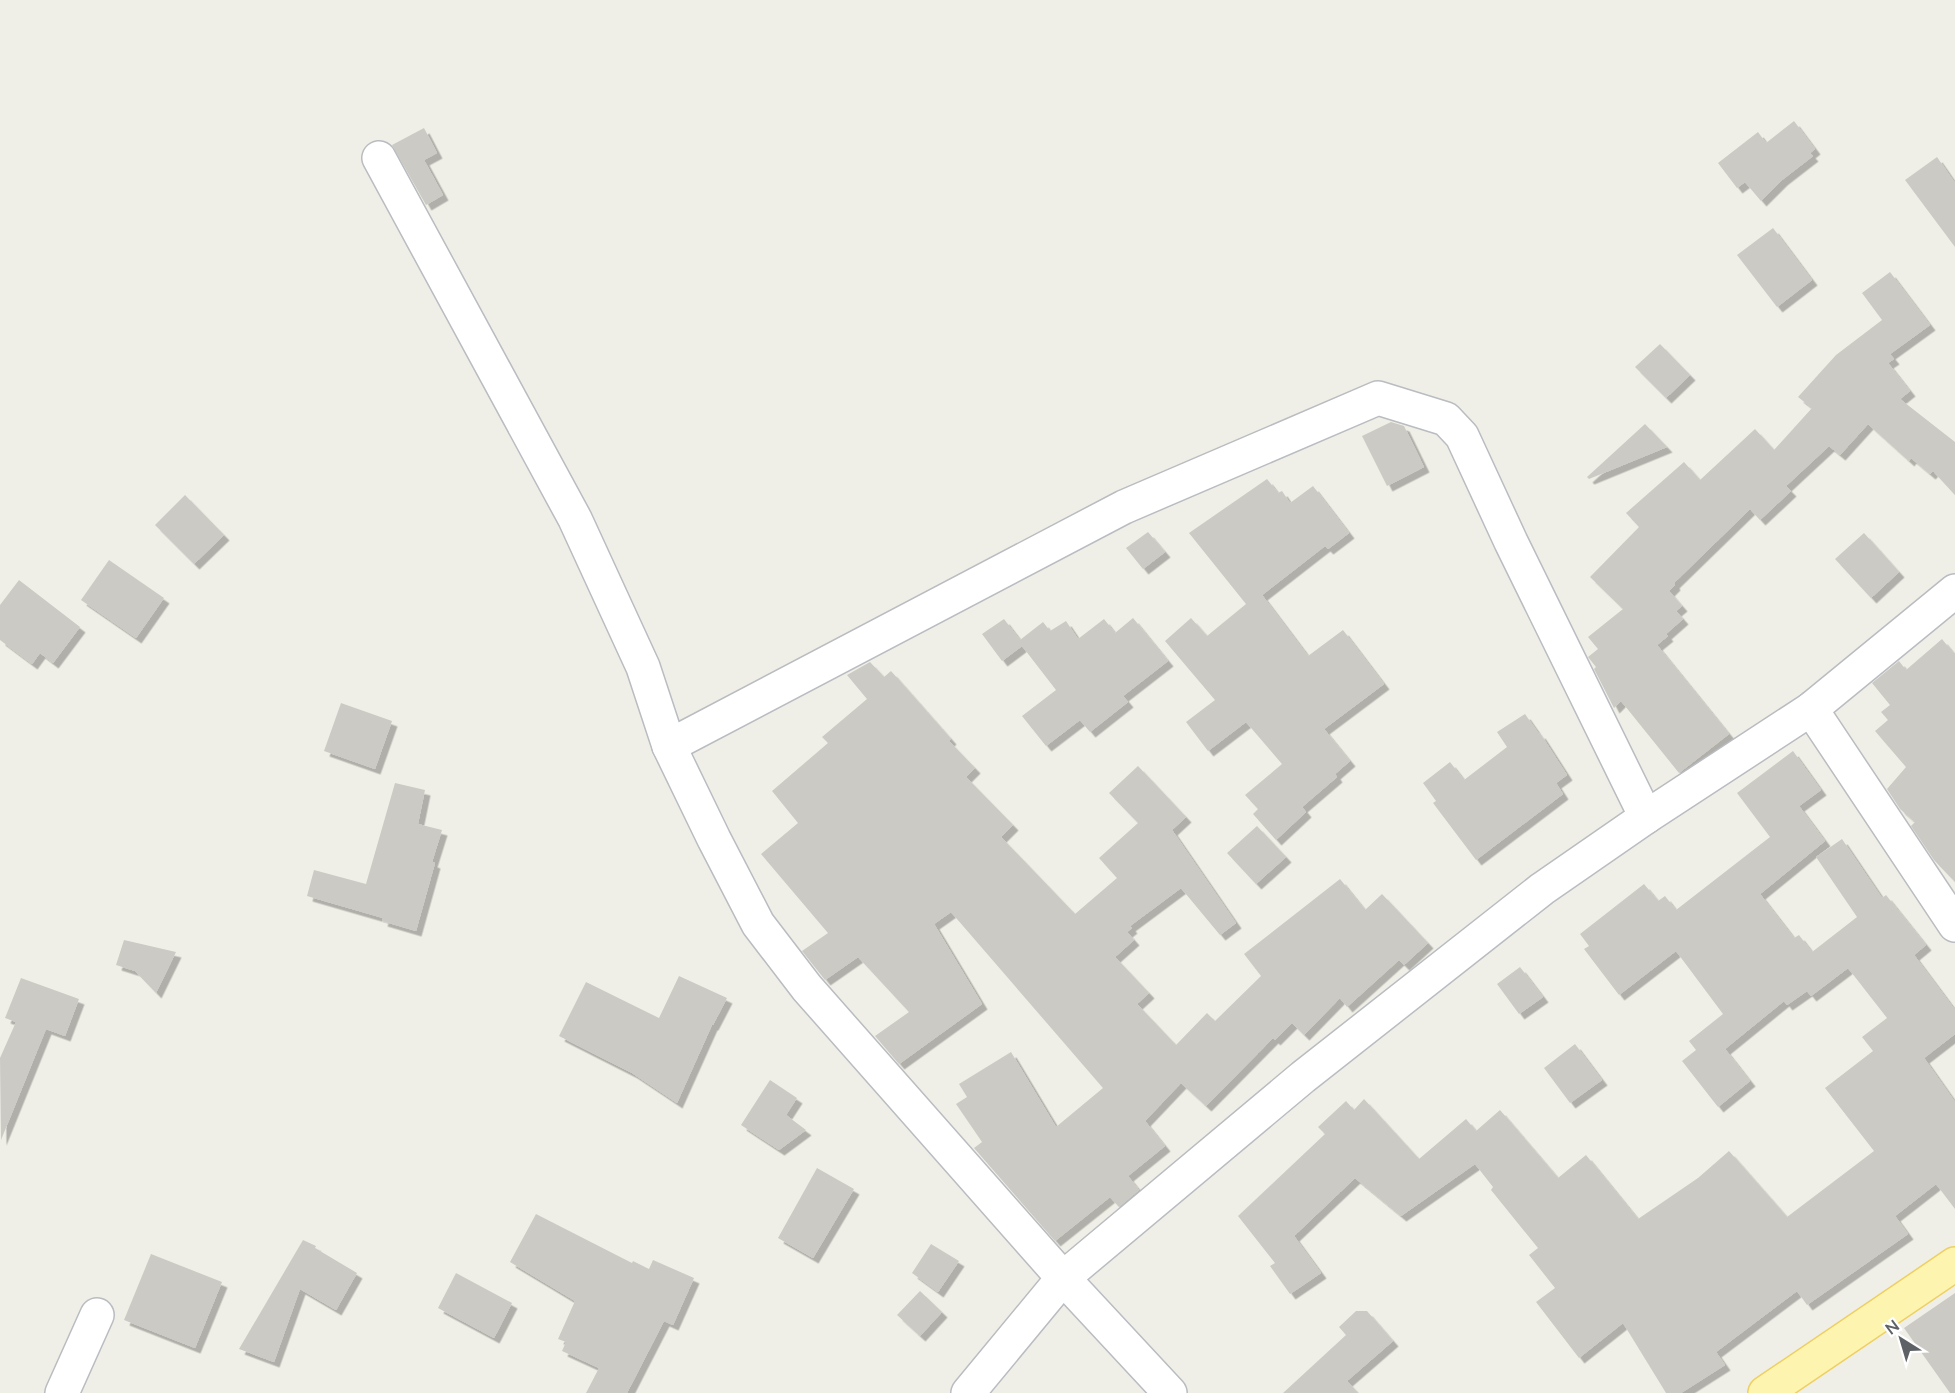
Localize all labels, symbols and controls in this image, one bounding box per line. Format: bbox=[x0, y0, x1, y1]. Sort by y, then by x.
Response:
north arrow bbox=[1871, 1309, 1931, 1369]
text: N bbox=[1881, 1315, 1902, 1338]

